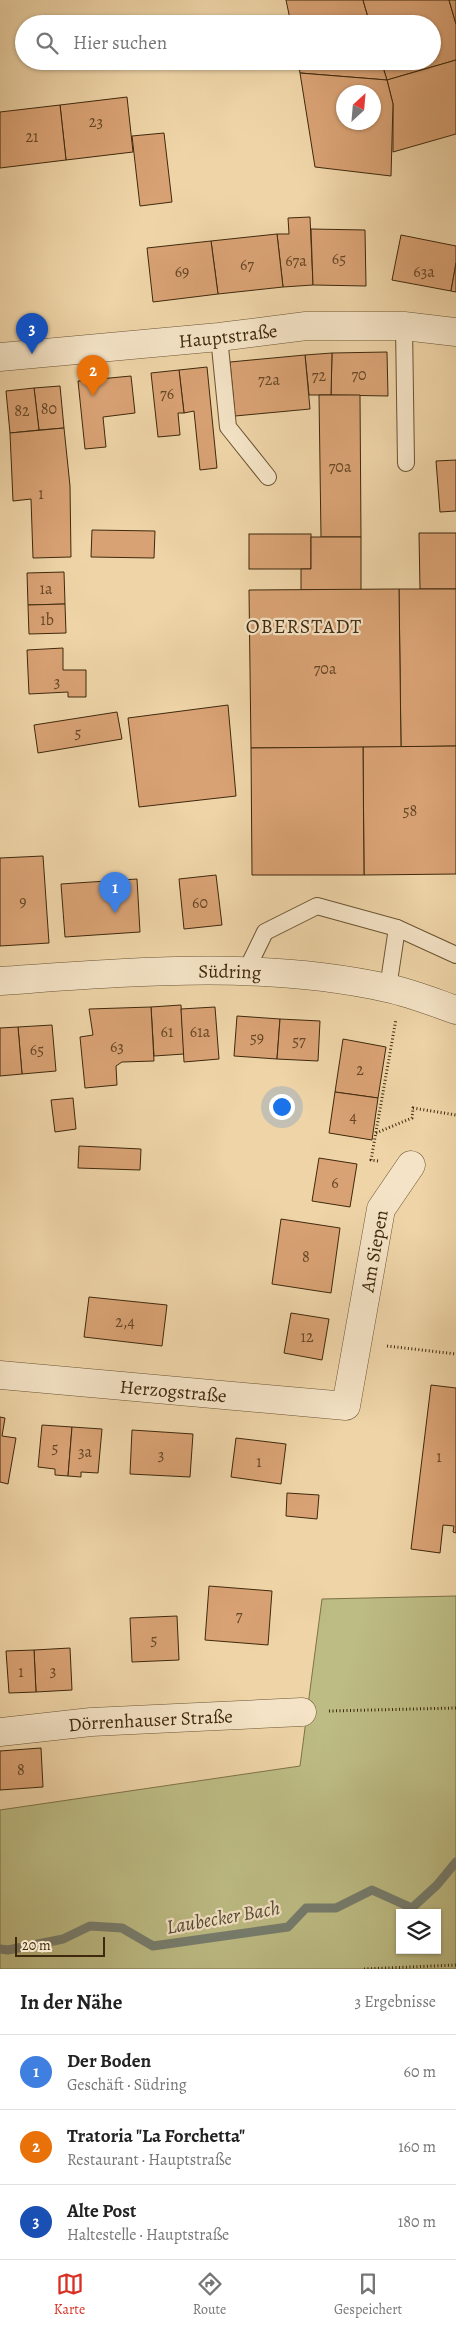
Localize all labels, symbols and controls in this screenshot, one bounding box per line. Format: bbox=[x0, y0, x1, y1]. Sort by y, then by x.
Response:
search box bbox=[15, 15, 441, 70]
icon: search bbox=[33, 29, 61, 57]
text: Hier suchen bbox=[73, 30, 167, 56]
north arrow bbox=[336, 85, 381, 130]
house number: 23 bbox=[89, 111, 103, 133]
house number: 21 bbox=[25, 126, 39, 148]
house number: 65 bbox=[332, 248, 346, 270]
house number: 67a bbox=[285, 250, 307, 272]
house number: 67 bbox=[240, 254, 254, 276]
house number: 69 bbox=[175, 261, 189, 283]
house number: 63a bbox=[413, 261, 435, 283]
pin: 3 bbox=[16, 313, 48, 354]
street label: Hauptstraße bbox=[178, 318, 279, 355]
pin: 2 bbox=[77, 355, 109, 396]
house number: 70 bbox=[351, 364, 367, 386]
house number: 72 bbox=[312, 365, 327, 387]
house number: 72a bbox=[258, 369, 280, 391]
house number: 76 bbox=[160, 383, 174, 405]
house number: 80 bbox=[41, 398, 57, 420]
house number: 82 bbox=[14, 400, 30, 422]
house number: 70a bbox=[329, 456, 352, 478]
house number: 1 bbox=[38, 483, 44, 505]
house number: 1a bbox=[40, 578, 53, 600]
house number: 1b bbox=[40, 609, 54, 631]
district label: OBERSTADT bbox=[246, 613, 362, 640]
house number: 70a bbox=[314, 658, 337, 680]
house number: 3 bbox=[54, 671, 60, 693]
house number: 5 bbox=[75, 722, 82, 744]
house number: 58 bbox=[403, 800, 417, 822]
pin: 1 bbox=[99, 872, 131, 913]
house number: 9 bbox=[19, 891, 27, 913]
house number: 60 bbox=[192, 892, 208, 914]
street label: Südring bbox=[198, 959, 262, 986]
house number: 61 bbox=[161, 1021, 174, 1043]
house number: 61a bbox=[190, 1021, 211, 1043]
house number: 59 bbox=[250, 1027, 264, 1049]
house number: 57 bbox=[292, 1030, 306, 1052]
house number: 63 bbox=[110, 1036, 124, 1058]
house number: 65 bbox=[30, 1039, 44, 1061]
house number: 2 bbox=[356, 1059, 364, 1081]
your location bbox=[269, 1094, 295, 1120]
house number: 4 bbox=[349, 1106, 357, 1128]
house number: 6 bbox=[331, 1172, 339, 1194]
street label: Am Siepen bbox=[354, 1208, 395, 1295]
house number: 8 bbox=[302, 1246, 310, 1268]
house number: 2,4 bbox=[115, 1311, 135, 1333]
house number: 12 bbox=[300, 1326, 314, 1348]
street label: Herzogstraße bbox=[119, 1374, 228, 1409]
house number: 5 bbox=[52, 1437, 59, 1459]
house number: 3a bbox=[78, 1441, 93, 1463]
house number: 3 bbox=[158, 1444, 164, 1466]
house number: 1 bbox=[436, 1446, 442, 1468]
house number: 1 bbox=[256, 1451, 262, 1473]
house number: 7 bbox=[236, 1605, 243, 1627]
house number: 5 bbox=[151, 1629, 158, 1651]
house number: 3 bbox=[50, 1660, 56, 1682]
house number: 1 bbox=[18, 1661, 24, 1683]
street label: Dörrenhauser Straße bbox=[67, 1703, 233, 1738]
house number: 8 bbox=[17, 1759, 25, 1781]
water label: Laubecker Bach bbox=[164, 1894, 282, 1941]
map controls bbox=[396, 1909, 441, 1954]
button: layers bbox=[396, 1909, 441, 1954]
scale bar bbox=[15, 1934, 105, 1957]
text: 20 m bbox=[22, 1936, 51, 1955]
text: In der Nähe bbox=[20, 1988, 122, 2016]
text: 3 Ergebnisse bbox=[354, 1991, 436, 2013]
text: Der Boden bbox=[67, 2048, 151, 2074]
text: 1 bbox=[33, 2061, 39, 2083]
text: 60 m bbox=[404, 2061, 436, 2083]
text: Geschäft · Südring bbox=[67, 2074, 187, 2096]
text: Tratoria "La Forchetta" bbox=[67, 2123, 245, 2149]
text: 2 bbox=[32, 2136, 40, 2158]
text: 160 m bbox=[398, 2136, 436, 2158]
text: Restaurant · Hauptstraße bbox=[67, 2149, 232, 2171]
text: Alte Post bbox=[67, 2198, 136, 2224]
text: 3 bbox=[33, 2211, 39, 2233]
text: 180 m bbox=[398, 2211, 436, 2233]
text: Haltestelle · Hauptstraße bbox=[67, 2224, 229, 2246]
tab: Karte bbox=[54, 2270, 85, 2319]
tab: Route bbox=[193, 2270, 226, 2319]
tab: Gespeichert bbox=[334, 2270, 402, 2319]

